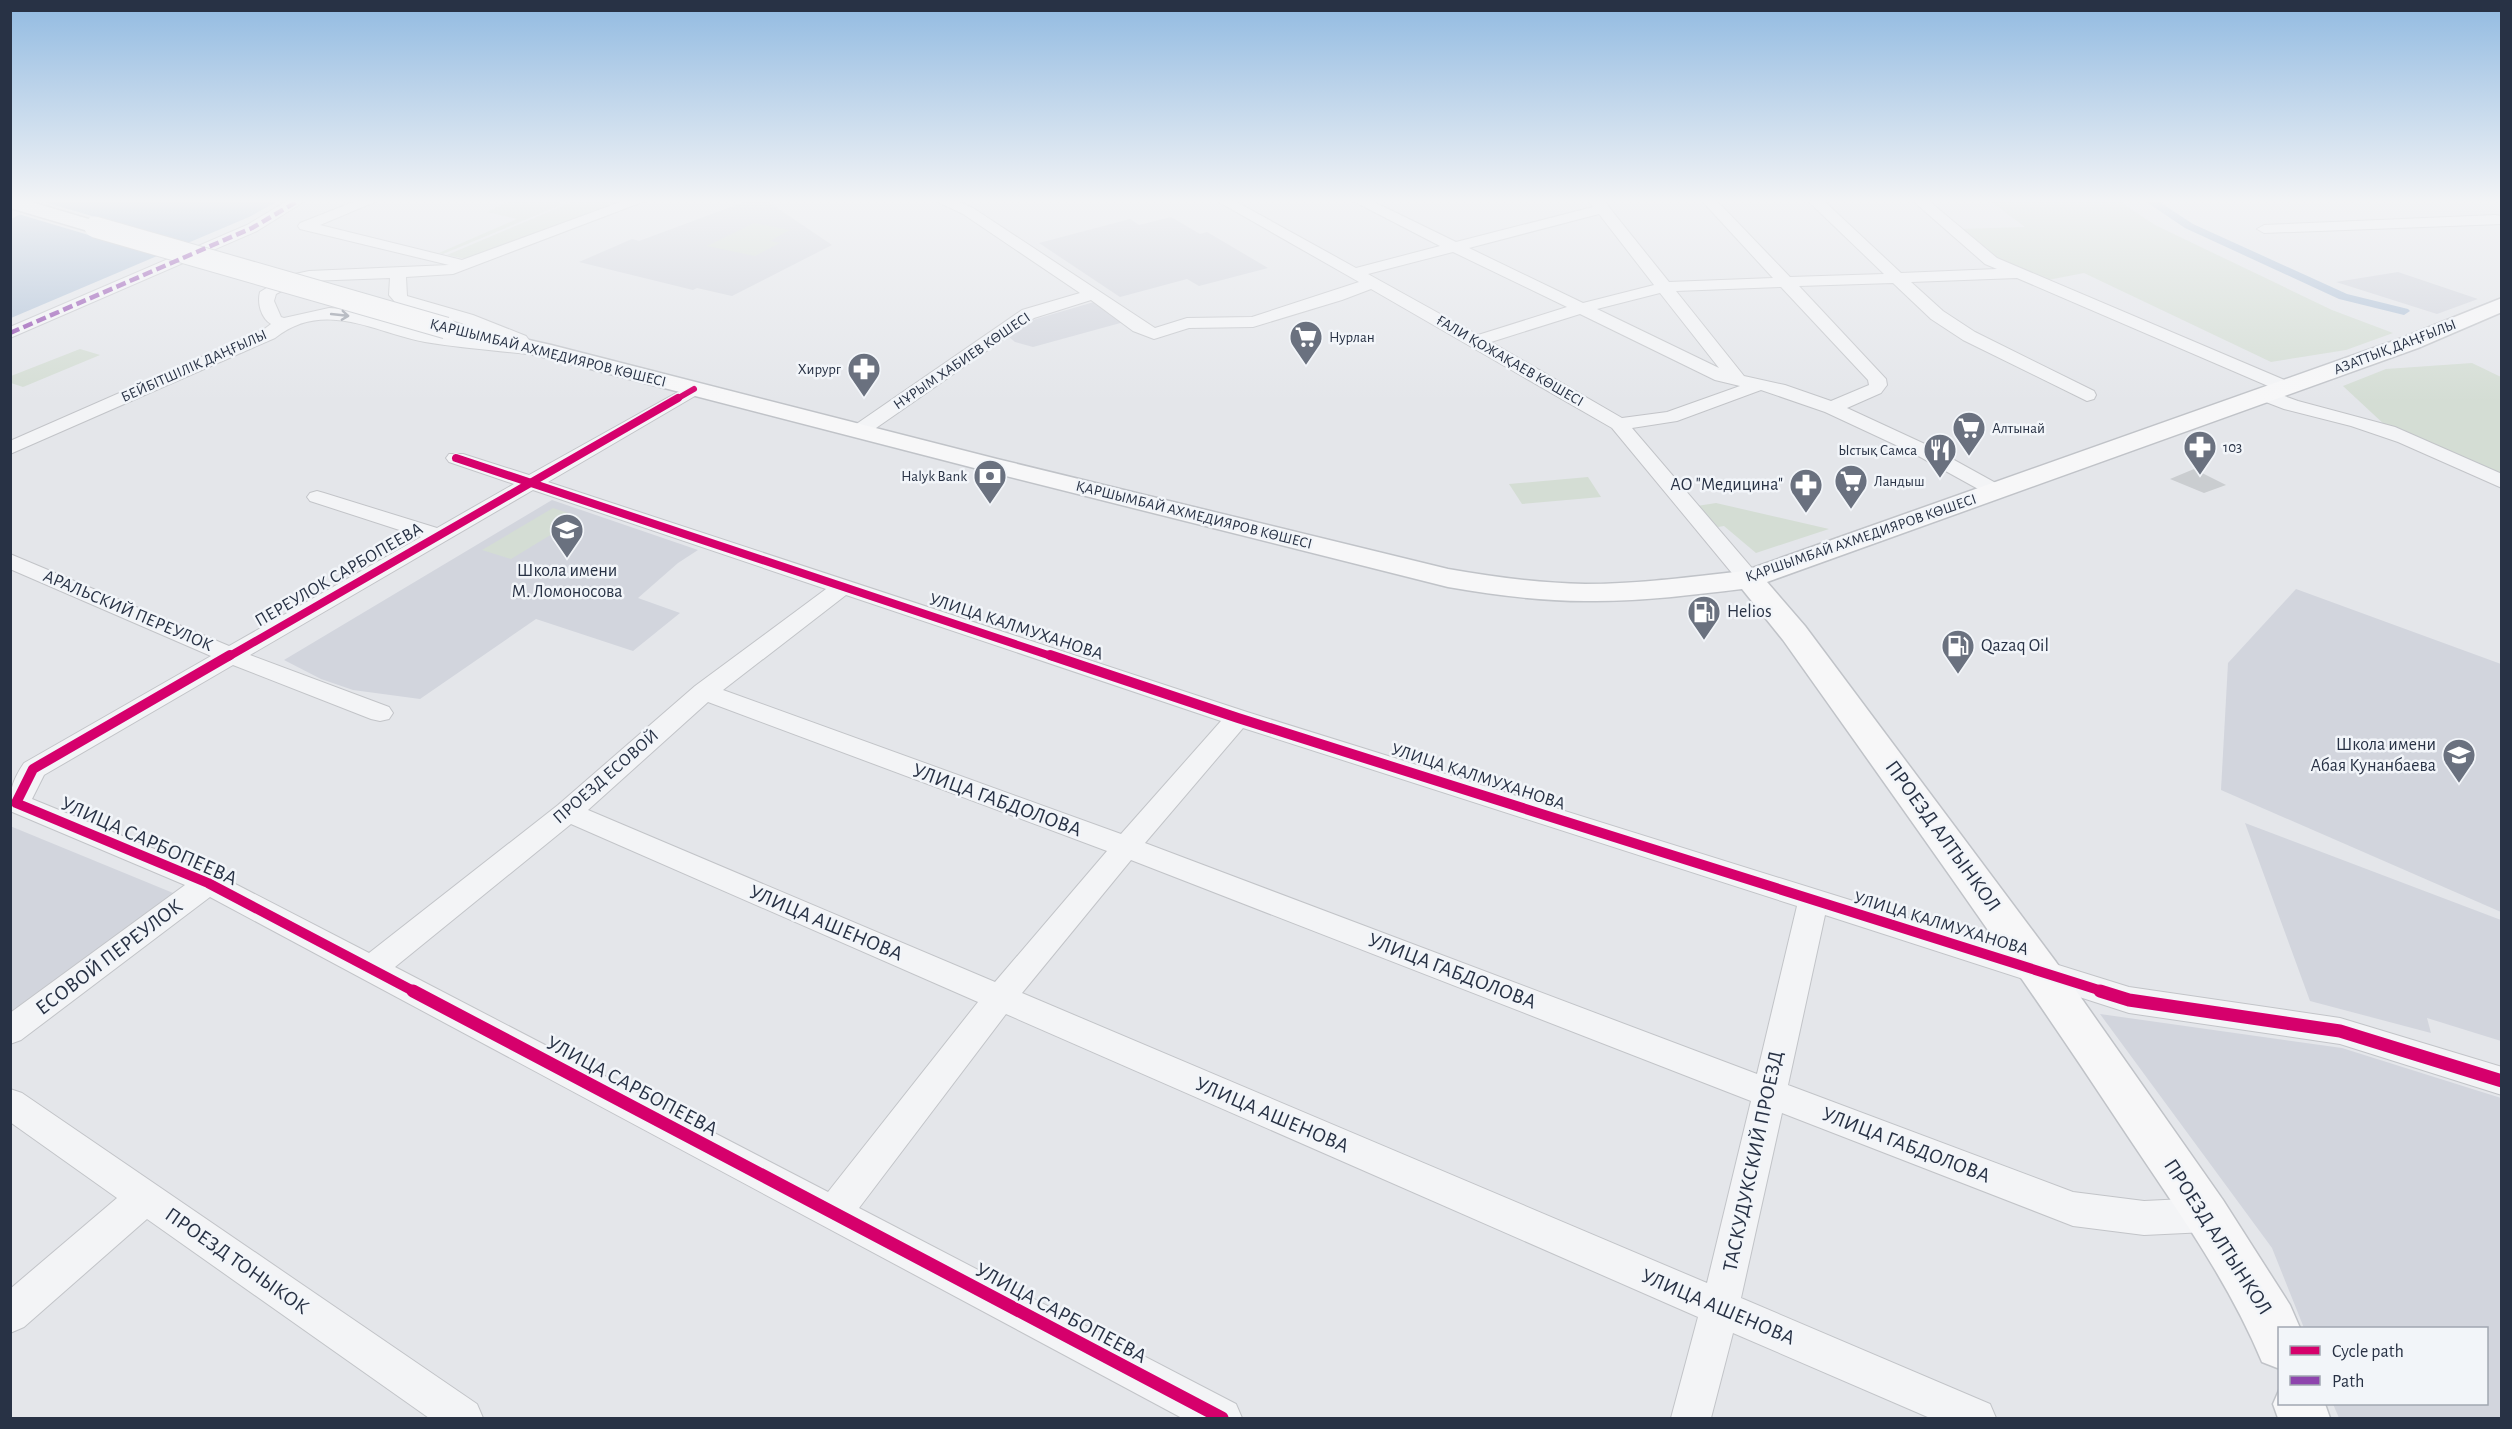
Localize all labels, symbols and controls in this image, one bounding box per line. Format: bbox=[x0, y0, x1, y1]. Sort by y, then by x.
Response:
one-way arrow bbox=[330, 309, 350, 320]
street label: НҰРЫМ ХАБИЕВ КӨШЕСІ bbox=[891, 310, 1033, 412]
street label: ҒАЛИ ҚОЖАҚАЕВ КӨШЕСІ bbox=[1434, 313, 1586, 409]
street label: ҚАРШЫМБАЙ АХМЕДИЯРОВ КӨШЕСІ bbox=[428, 316, 668, 390]
street label: АЗАТТЫҚ ДАҢҒЫЛЫ bbox=[2332, 317, 2458, 377]
supermarket icon: Нурлан bbox=[1288, 319, 1324, 366]
street label: БЕЙБІТШІЛІК ДАҢҒЫЛЫ bbox=[119, 327, 269, 405]
place label: Нурлан bbox=[1329, 330, 1375, 345]
pharmacy icon: Хирург bbox=[846, 351, 882, 398]
place label: Хирург bbox=[798, 362, 842, 377]
supermarket icon: Алтынай bbox=[1951, 410, 1987, 457]
place label: Алтынай bbox=[1992, 421, 2045, 436]
pharmacy icon: 103 bbox=[2182, 429, 2218, 476]
restaurant icon: Ыстық Самса bbox=[1922, 432, 1958, 479]
place label: 103 bbox=[2223, 440, 2242, 455]
place label: Ыстық Самса bbox=[1839, 443, 1917, 458]
bank icon: Halyk Bank bbox=[972, 458, 1008, 505]
supermarket icon: Ландыш bbox=[1833, 463, 1869, 510]
pharmacy icon: АО "Медицина" bbox=[1788, 467, 1824, 514]
place label: Halyk Bank bbox=[901, 469, 967, 484]
place label: Ландыш bbox=[1874, 474, 1925, 489]
place label: АО "Медицина" bbox=[1670, 476, 1783, 494]
street label: ҚАРШЫМБАЙ АХМЕДИЯРОВ КӨШЕСІ bbox=[1074, 478, 1314, 552]
street label: ҚАРШЫМБАЙ АХМЕДИЯРОВ КӨШЕСІ bbox=[1744, 491, 1978, 585]
school or university icon: Школа имени М. Ломоносова bbox=[549, 512, 585, 559]
street label: ПЕРЕУЛОК САРБОПЕЕВА bbox=[252, 519, 426, 630]
place label: Школа имени М. Ломоносова bbox=[511, 562, 623, 601]
street label: АРАЛЬСКИЙ ПЕРЕУЛОК bbox=[41, 565, 217, 655]
street label: УЛИЦА КАЛМУХАНОВА bbox=[927, 590, 1106, 664]
fuel station icon: Helios bbox=[1686, 594, 1722, 641]
place label: Helios bbox=[1727, 603, 1772, 621]
fuel station icon: Qazaq Oil bbox=[1940, 628, 1976, 675]
place label: Qazaq Oil bbox=[1981, 637, 2049, 655]
street label: ПРОЕЗД ЕСОВОЙ bbox=[548, 725, 662, 828]
place label: Школа имени Абая Кунанбаева bbox=[2310, 736, 2436, 775]
school or university icon: Школа имени Абая Кунанбаева bbox=[2441, 737, 2477, 784]
street label: УЛИЦА КАЛМУХАНОВА bbox=[1389, 740, 1568, 814]
street label: ПРОЕЗД АЛТЫНКОЛ bbox=[1881, 757, 2005, 915]
street label: УЛИЦА ГАБДОЛОВА bbox=[910, 760, 1084, 840]
street label: УЛИЦА САРБОПЕЕВА bbox=[58, 793, 240, 889]
street label: УЛИЦА АШЕНОВА bbox=[746, 881, 906, 965]
street label: УЛИЦА КАЛМУХАНОВА bbox=[1851, 889, 2031, 959]
street label: ЕСОВОЙ ПЕРЕУЛОК bbox=[31, 894, 186, 1019]
street label: УЛИЦА ГАБДОЛОВА bbox=[1365, 929, 1539, 1013]
street label: УЛИЦА САРБОПЕЕВА bbox=[543, 1032, 721, 1140]
street label: ТАСКУДУКСКИЙ ПРОЕЗД bbox=[1718, 1049, 1787, 1273]
street label: УЛИЦА АШЕНОВА bbox=[1192, 1073, 1352, 1157]
street label: УЛИЦА ГАБДОЛОВА bbox=[1819, 1103, 1993, 1187]
street label: ПРОЕЗД АЛТЫНКОЛ bbox=[2160, 1155, 2276, 1319]
street label: ПРОЕЗД ТОНЫКОК bbox=[161, 1204, 313, 1318]
street label: УЛИЦА САРБОПЕЕВА bbox=[972, 1259, 1150, 1367]
street label: УЛИЦА АШЕНОВА bbox=[1638, 1265, 1798, 1349]
legend bbox=[2278, 1327, 2488, 1405]
text: Cycle path bbox=[2332, 1343, 2404, 1361]
text: Path bbox=[2332, 1373, 2364, 1391]

